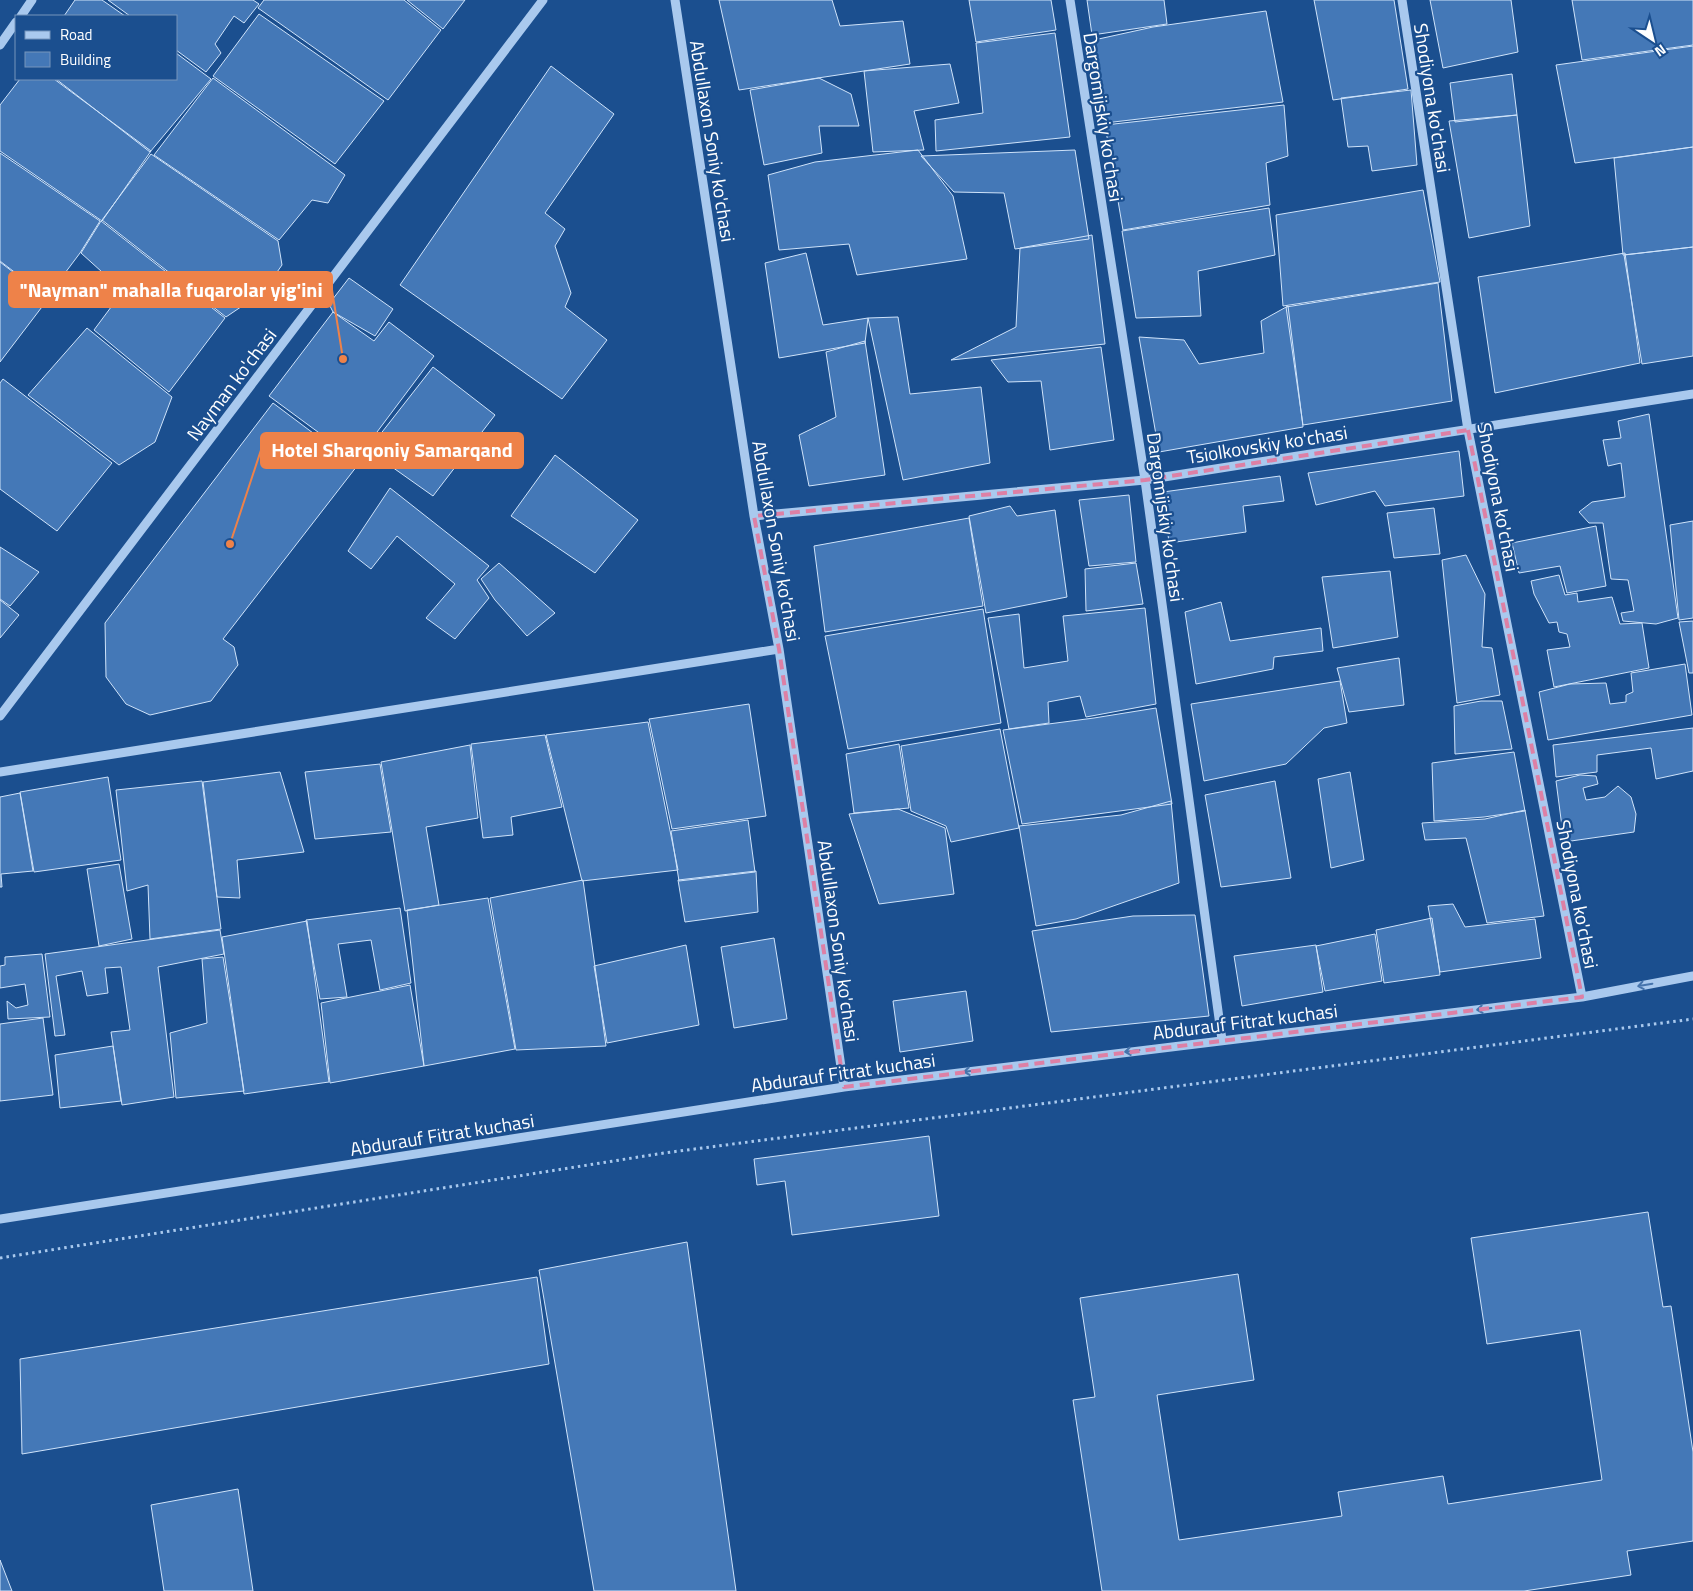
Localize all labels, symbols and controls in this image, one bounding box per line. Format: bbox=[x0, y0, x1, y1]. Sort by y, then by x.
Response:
legend bbox=[15, 15, 178, 80]
north arrow bbox=[1628, 15, 1678, 65]
street label: Shodiyona ko'chasi bbox=[1407, 21, 1459, 175]
text: Road bbox=[60, 23, 92, 46]
street label: Dargomijskiy ko'chasi bbox=[1076, 30, 1132, 204]
street label: Abdullaxon Soniy ko'chasi bbox=[683, 38, 743, 244]
text: N bbox=[1651, 40, 1671, 62]
text: Building bbox=[60, 48, 111, 71]
callout: "Nayman" mahalla fuqarolar yig'ini bbox=[9, 272, 332, 307]
text: "Nayman" mahalla fuqarolar yig'ini bbox=[19, 274, 323, 305]
street label: Nayman ko'chasi bbox=[179, 322, 283, 446]
street label: Tsiolkovskiy ko'chasi bbox=[1185, 417, 1349, 471]
street label: Shodiyona ko'chasi bbox=[1470, 420, 1528, 574]
street label: Dargomijskiy ko'chasi bbox=[1140, 430, 1192, 604]
callout: Hotel Sharqoniy Samarqand bbox=[261, 433, 523, 468]
text: Hotel Sharqoniy Samarqand bbox=[271, 434, 513, 465]
street label: Abdullaxon Soniy ko'chasi bbox=[745, 438, 809, 644]
street label: Shodiyona ko'chasi bbox=[1549, 817, 1607, 971]
street label: Abdullaxon Soniy ko'chasi bbox=[810, 838, 868, 1044]
one-way arrow bbox=[1637, 981, 1653, 991]
street label: Abdurauf Fitrat kuchasi bbox=[1151, 995, 1339, 1047]
one-way arrow bbox=[1477, 1004, 1493, 1014]
street label: Abdurauf Fitrat kuchasi bbox=[749, 1045, 937, 1099]
one-way arrow bbox=[1124, 1046, 1140, 1056]
one-way arrow bbox=[963, 1066, 979, 1076]
street label: Abdurauf Fitrat kuchasi bbox=[348, 1105, 536, 1163]

